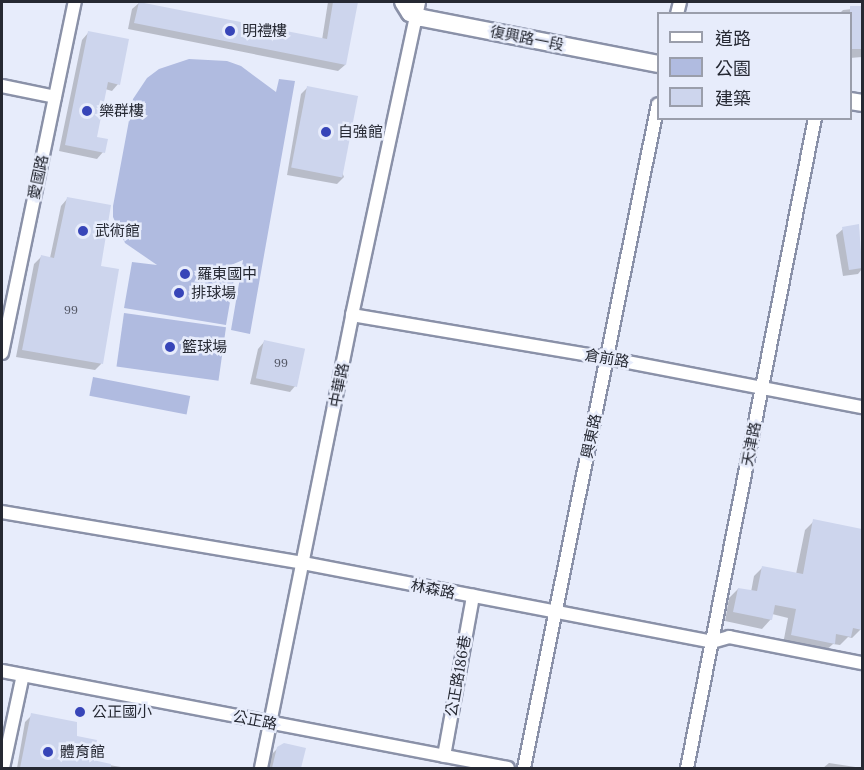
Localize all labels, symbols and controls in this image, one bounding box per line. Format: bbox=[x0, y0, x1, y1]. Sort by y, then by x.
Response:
legend bbox=[657, 12, 852, 120]
place label: 明禮樓 bbox=[242, 22, 287, 40]
street label: 復興路一段 bbox=[488, 22, 566, 54]
marker: 明禮樓 bbox=[223, 24, 237, 38]
text: 道路 bbox=[715, 27, 751, 50]
text: 公園 bbox=[715, 57, 751, 80]
text: 建築 bbox=[715, 87, 751, 110]
place label: 樂群樓 bbox=[99, 102, 144, 120]
marker: 樂群樓 bbox=[80, 104, 94, 118]
place label: 自強館 bbox=[338, 123, 383, 141]
marker: 自強館 bbox=[319, 125, 333, 139]
street label: 愛國路 bbox=[25, 153, 51, 201]
place label: 武術館 bbox=[95, 222, 140, 240]
marker: 武術館 bbox=[76, 224, 90, 238]
place label: 羅東國中 bbox=[197, 265, 257, 283]
marker: 羅東國中 bbox=[178, 267, 192, 281]
place label: 排球場 bbox=[191, 284, 236, 302]
marker: 排球場 bbox=[172, 286, 186, 300]
house number: 99 bbox=[64, 303, 78, 317]
place label: 籃球場 bbox=[182, 338, 227, 356]
marker: 籃球場 bbox=[163, 340, 177, 354]
street label: 倉前路 bbox=[583, 345, 631, 371]
house number: 99 bbox=[274, 356, 288, 370]
street label: 中華路 bbox=[326, 361, 352, 409]
street label: 興東路 bbox=[578, 412, 604, 460]
street label: 天津路 bbox=[738, 420, 764, 468]
street label: 林森路 bbox=[409, 576, 457, 602]
street label: 公正路186巷 bbox=[442, 634, 474, 718]
place label: 公正國小 bbox=[92, 703, 152, 721]
marker: 公正國小 bbox=[73, 705, 87, 719]
street label: 公正路 bbox=[231, 707, 279, 733]
place label: 體育館 bbox=[60, 743, 105, 761]
marker: 體育館 bbox=[41, 745, 55, 759]

